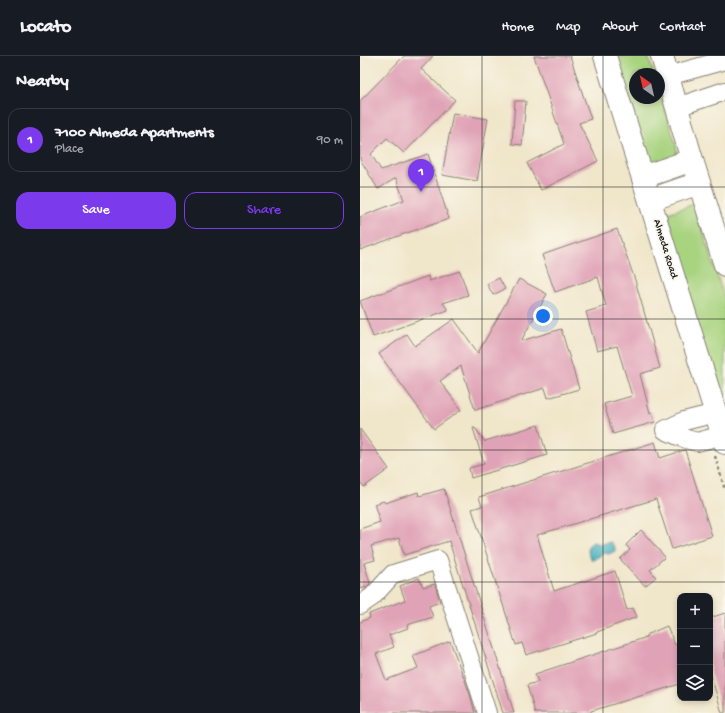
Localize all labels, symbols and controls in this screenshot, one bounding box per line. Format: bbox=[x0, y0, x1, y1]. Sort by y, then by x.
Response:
text: Locato bbox=[20, 16, 71, 39]
text: Home bbox=[502, 19, 534, 36]
text: Map bbox=[556, 19, 580, 36]
text: About bbox=[602, 19, 638, 36]
text: Contact bbox=[660, 19, 705, 36]
north arrow bbox=[629, 68, 665, 104]
text: Nearby bbox=[16, 72, 69, 92]
text: 7100 Almeda Apartments bbox=[55, 124, 214, 142]
text: 1 bbox=[27, 133, 33, 148]
text: 90 m bbox=[317, 133, 343, 148]
text: Place bbox=[55, 142, 83, 157]
pin: 1 bbox=[408, 159, 434, 192]
button: Save bbox=[16, 192, 176, 229]
button: Share bbox=[184, 192, 344, 229]
street label: Almeda Road bbox=[650, 218, 680, 282]
your location bbox=[533, 306, 553, 326]
map controls bbox=[677, 593, 713, 701]
button: + bbox=[677, 593, 713, 629]
button: − bbox=[677, 629, 713, 665]
button: layers bbox=[677, 665, 713, 701]

